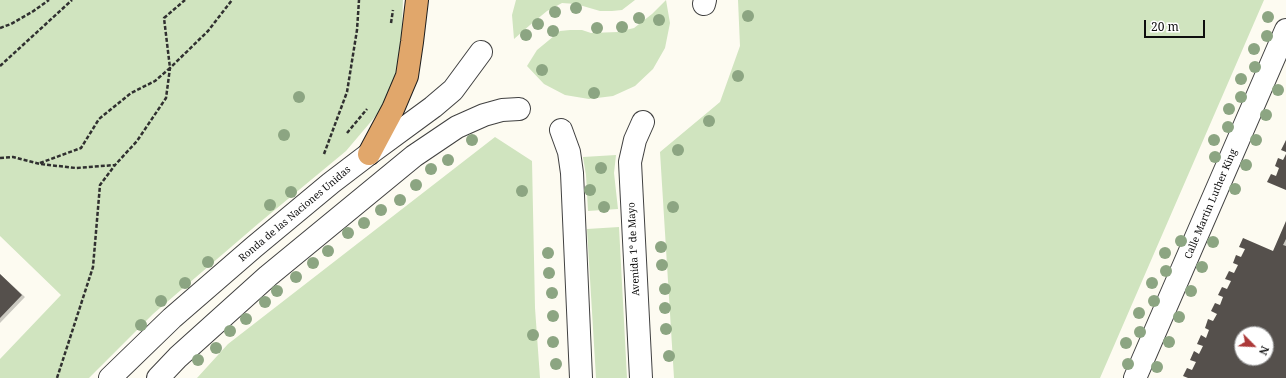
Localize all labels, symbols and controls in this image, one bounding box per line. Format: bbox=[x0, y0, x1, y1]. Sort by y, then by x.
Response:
scale bar bbox=[1146, 12, 1207, 38]
text: 20 m bbox=[1151, 18, 1179, 35]
street label: Calle Martin Luther King bbox=[1182, 147, 1240, 261]
street label: Ronda de las Naciones Unidas bbox=[237, 164, 353, 264]
street label: Avenida 1º de Mayo bbox=[626, 202, 642, 296]
north arrow bbox=[1234, 326, 1274, 366]
text: N bbox=[1256, 344, 1273, 358]

